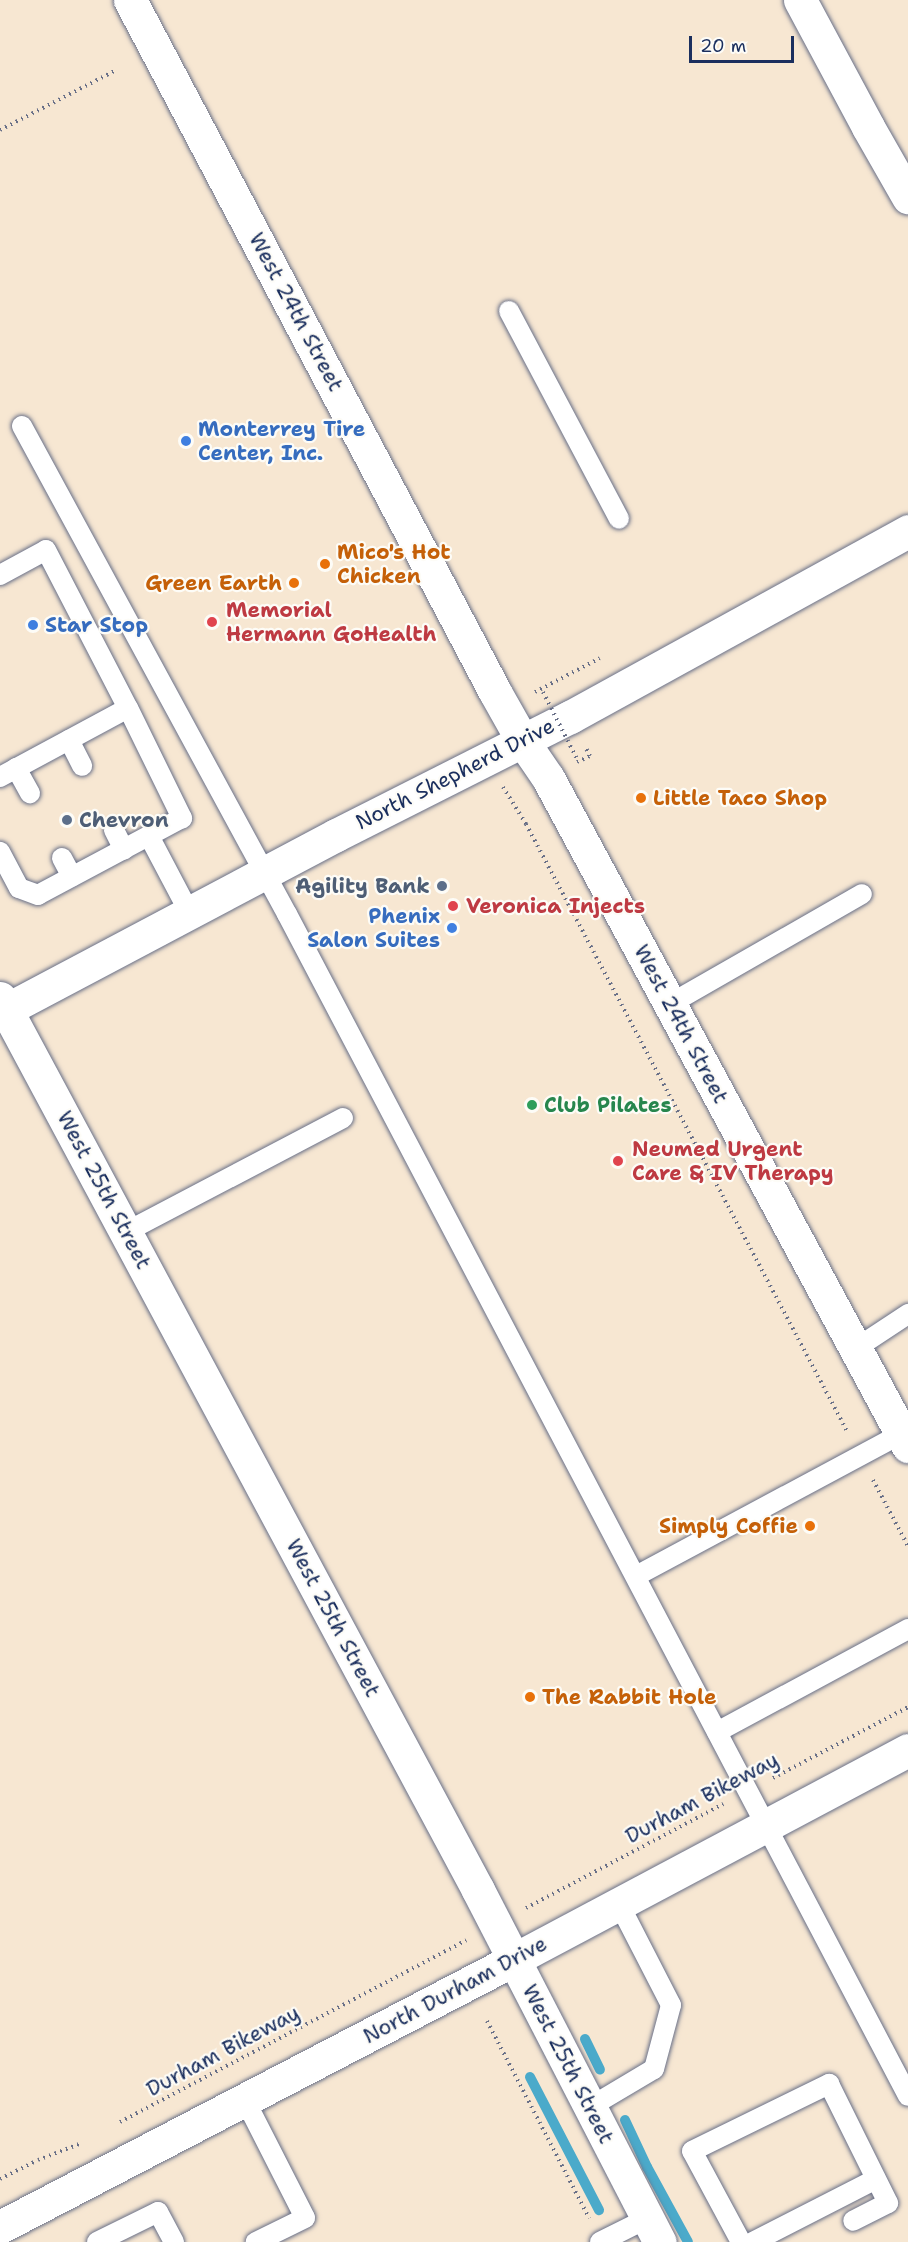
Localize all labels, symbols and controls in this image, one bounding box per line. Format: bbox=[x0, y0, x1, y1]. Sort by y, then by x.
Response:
scale bar bbox=[692, 24, 797, 62]
text: 20 m bbox=[700, 34, 746, 58]
street label: West 24th Street bbox=[244, 228, 348, 396]
place label: Monterrey Tire Center, Inc. bbox=[198, 416, 365, 466]
marker: Monterrey Tire Center, Inc. bbox=[179, 434, 193, 448]
place label: Mico's Hot Chicken bbox=[337, 539, 450, 589]
marker: Mico's Hot Chicken bbox=[318, 557, 332, 571]
place label: Green Earth bbox=[145, 570, 282, 596]
marker: Green Earth bbox=[287, 576, 301, 590]
place label: Memorial Hermann GoHealth bbox=[226, 597, 436, 647]
place label: Star Stop bbox=[45, 612, 148, 638]
marker: Memorial Hermann GoHealth bbox=[203, 613, 221, 631]
marker: Star Stop bbox=[26, 618, 40, 632]
street label: North Shepherd Drive bbox=[351, 713, 559, 835]
place label: Little Taco Shop bbox=[653, 785, 827, 811]
marker: Little Taco Shop bbox=[634, 791, 648, 805]
place label: Chevron bbox=[79, 807, 169, 833]
marker: Chevron bbox=[60, 813, 74, 827]
place label: Agility Bank bbox=[295, 873, 430, 899]
marker: Agility Bank bbox=[435, 879, 449, 893]
place label: Veronica Injects bbox=[466, 893, 645, 919]
marker: Veronica Injects bbox=[444, 897, 462, 915]
place label: Phenix Salon Suites bbox=[307, 903, 440, 953]
marker: Phenix Salon Suites bbox=[445, 921, 459, 935]
street label: West 24th Street bbox=[629, 940, 733, 1108]
place label: Club Pilates bbox=[544, 1092, 672, 1118]
marker: Club Pilates bbox=[525, 1098, 539, 1112]
street label: West 25th Street bbox=[52, 1107, 156, 1273]
place label: Neumed Urgent Care & IV Therapy bbox=[632, 1136, 834, 1186]
marker: Neumed Urgent Care & IV Therapy bbox=[609, 1152, 627, 1170]
place label: Simply Coffie bbox=[659, 1513, 798, 1539]
marker: Simply Coffie bbox=[803, 1519, 817, 1533]
street label: West 25th Street bbox=[281, 1535, 385, 1701]
place label: The Rabbit Hole bbox=[542, 1684, 717, 1710]
marker: The Rabbit Hole bbox=[523, 1690, 537, 1704]
street label: Durham Bikeway bbox=[621, 1747, 783, 1849]
street label: North Durham Drive bbox=[359, 1931, 551, 2049]
street label: West 25th Street bbox=[517, 1980, 619, 2148]
street label: Durham Bikeway bbox=[142, 2000, 304, 2102]

